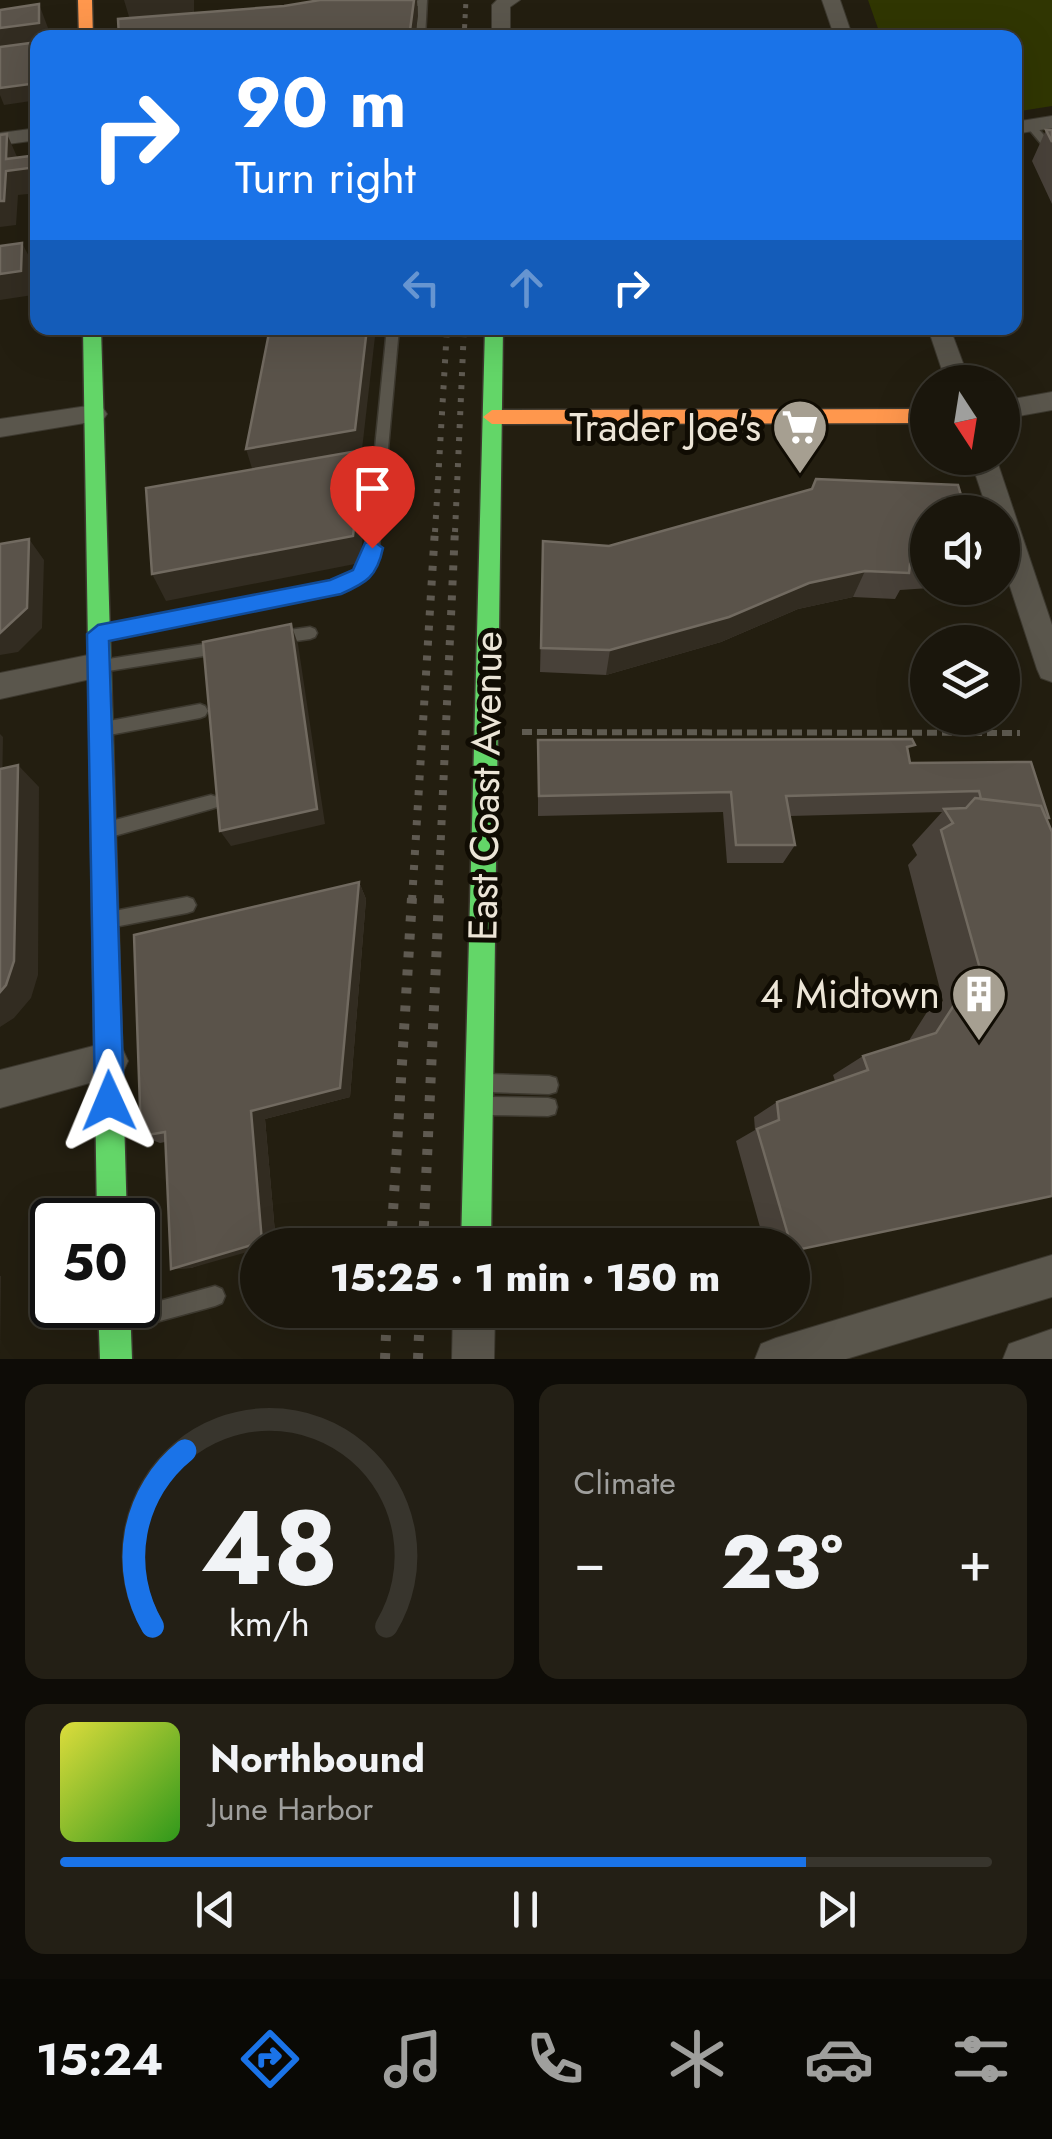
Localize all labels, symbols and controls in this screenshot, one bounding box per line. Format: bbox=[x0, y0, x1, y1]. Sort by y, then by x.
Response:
text: 90 m bbox=[235, 52, 407, 153]
icon: right bbox=[70, 70, 200, 200]
text: Turn right bbox=[235, 145, 416, 210]
icon: left bbox=[394, 260, 449, 315]
icon: ahead bbox=[499, 260, 554, 315]
icon: right bbox=[604, 260, 659, 315]
north arrow bbox=[910, 365, 1020, 475]
map controls bbox=[910, 365, 1020, 735]
supermarket icon: Trader Joe's bbox=[770, 397, 830, 476]
place label: Trader Joe's bbox=[569, 398, 761, 456]
pin bbox=[330, 446, 415, 549]
icon: arrive bbox=[345, 461, 400, 516]
button: sound bbox=[910, 495, 1020, 605]
button: layers bbox=[910, 625, 1020, 735]
street label: East Coast Avenue bbox=[453, 631, 517, 941]
building icon: 4 Midtown bbox=[949, 964, 1009, 1043]
place label: 4 Midtown bbox=[760, 965, 940, 1023]
position arrow bbox=[57, 1049, 161, 1153]
speed limit sign: 50 bbox=[30, 1198, 160, 1328]
text: 15:25 · 1 min · 150 m bbox=[330, 1250, 720, 1305]
text: Climate bbox=[574, 1460, 676, 1506]
text: 48 bbox=[200, 1473, 338, 1623]
text: 23° bbox=[721, 1508, 843, 1616]
text: − bbox=[574, 1522, 606, 1602]
text: + bbox=[958, 1522, 992, 1602]
text: km/h bbox=[229, 1598, 310, 1649]
text: Northbound bbox=[210, 1731, 425, 1786]
text: June Harbor bbox=[210, 1786, 373, 1832]
icon: previous bbox=[188, 1882, 243, 1937]
icon: pause bbox=[498, 1882, 553, 1937]
icon: next bbox=[809, 1882, 864, 1937]
icon: directions bbox=[235, 2024, 305, 2094]
icon: music bbox=[378, 2024, 448, 2094]
icon: phone bbox=[520, 2024, 590, 2094]
icon: climate bbox=[662, 2024, 732, 2094]
icon: car bbox=[804, 2024, 874, 2094]
icon: filters bbox=[946, 2024, 1016, 2094]
text: 15:24 bbox=[36, 2027, 163, 2092]

